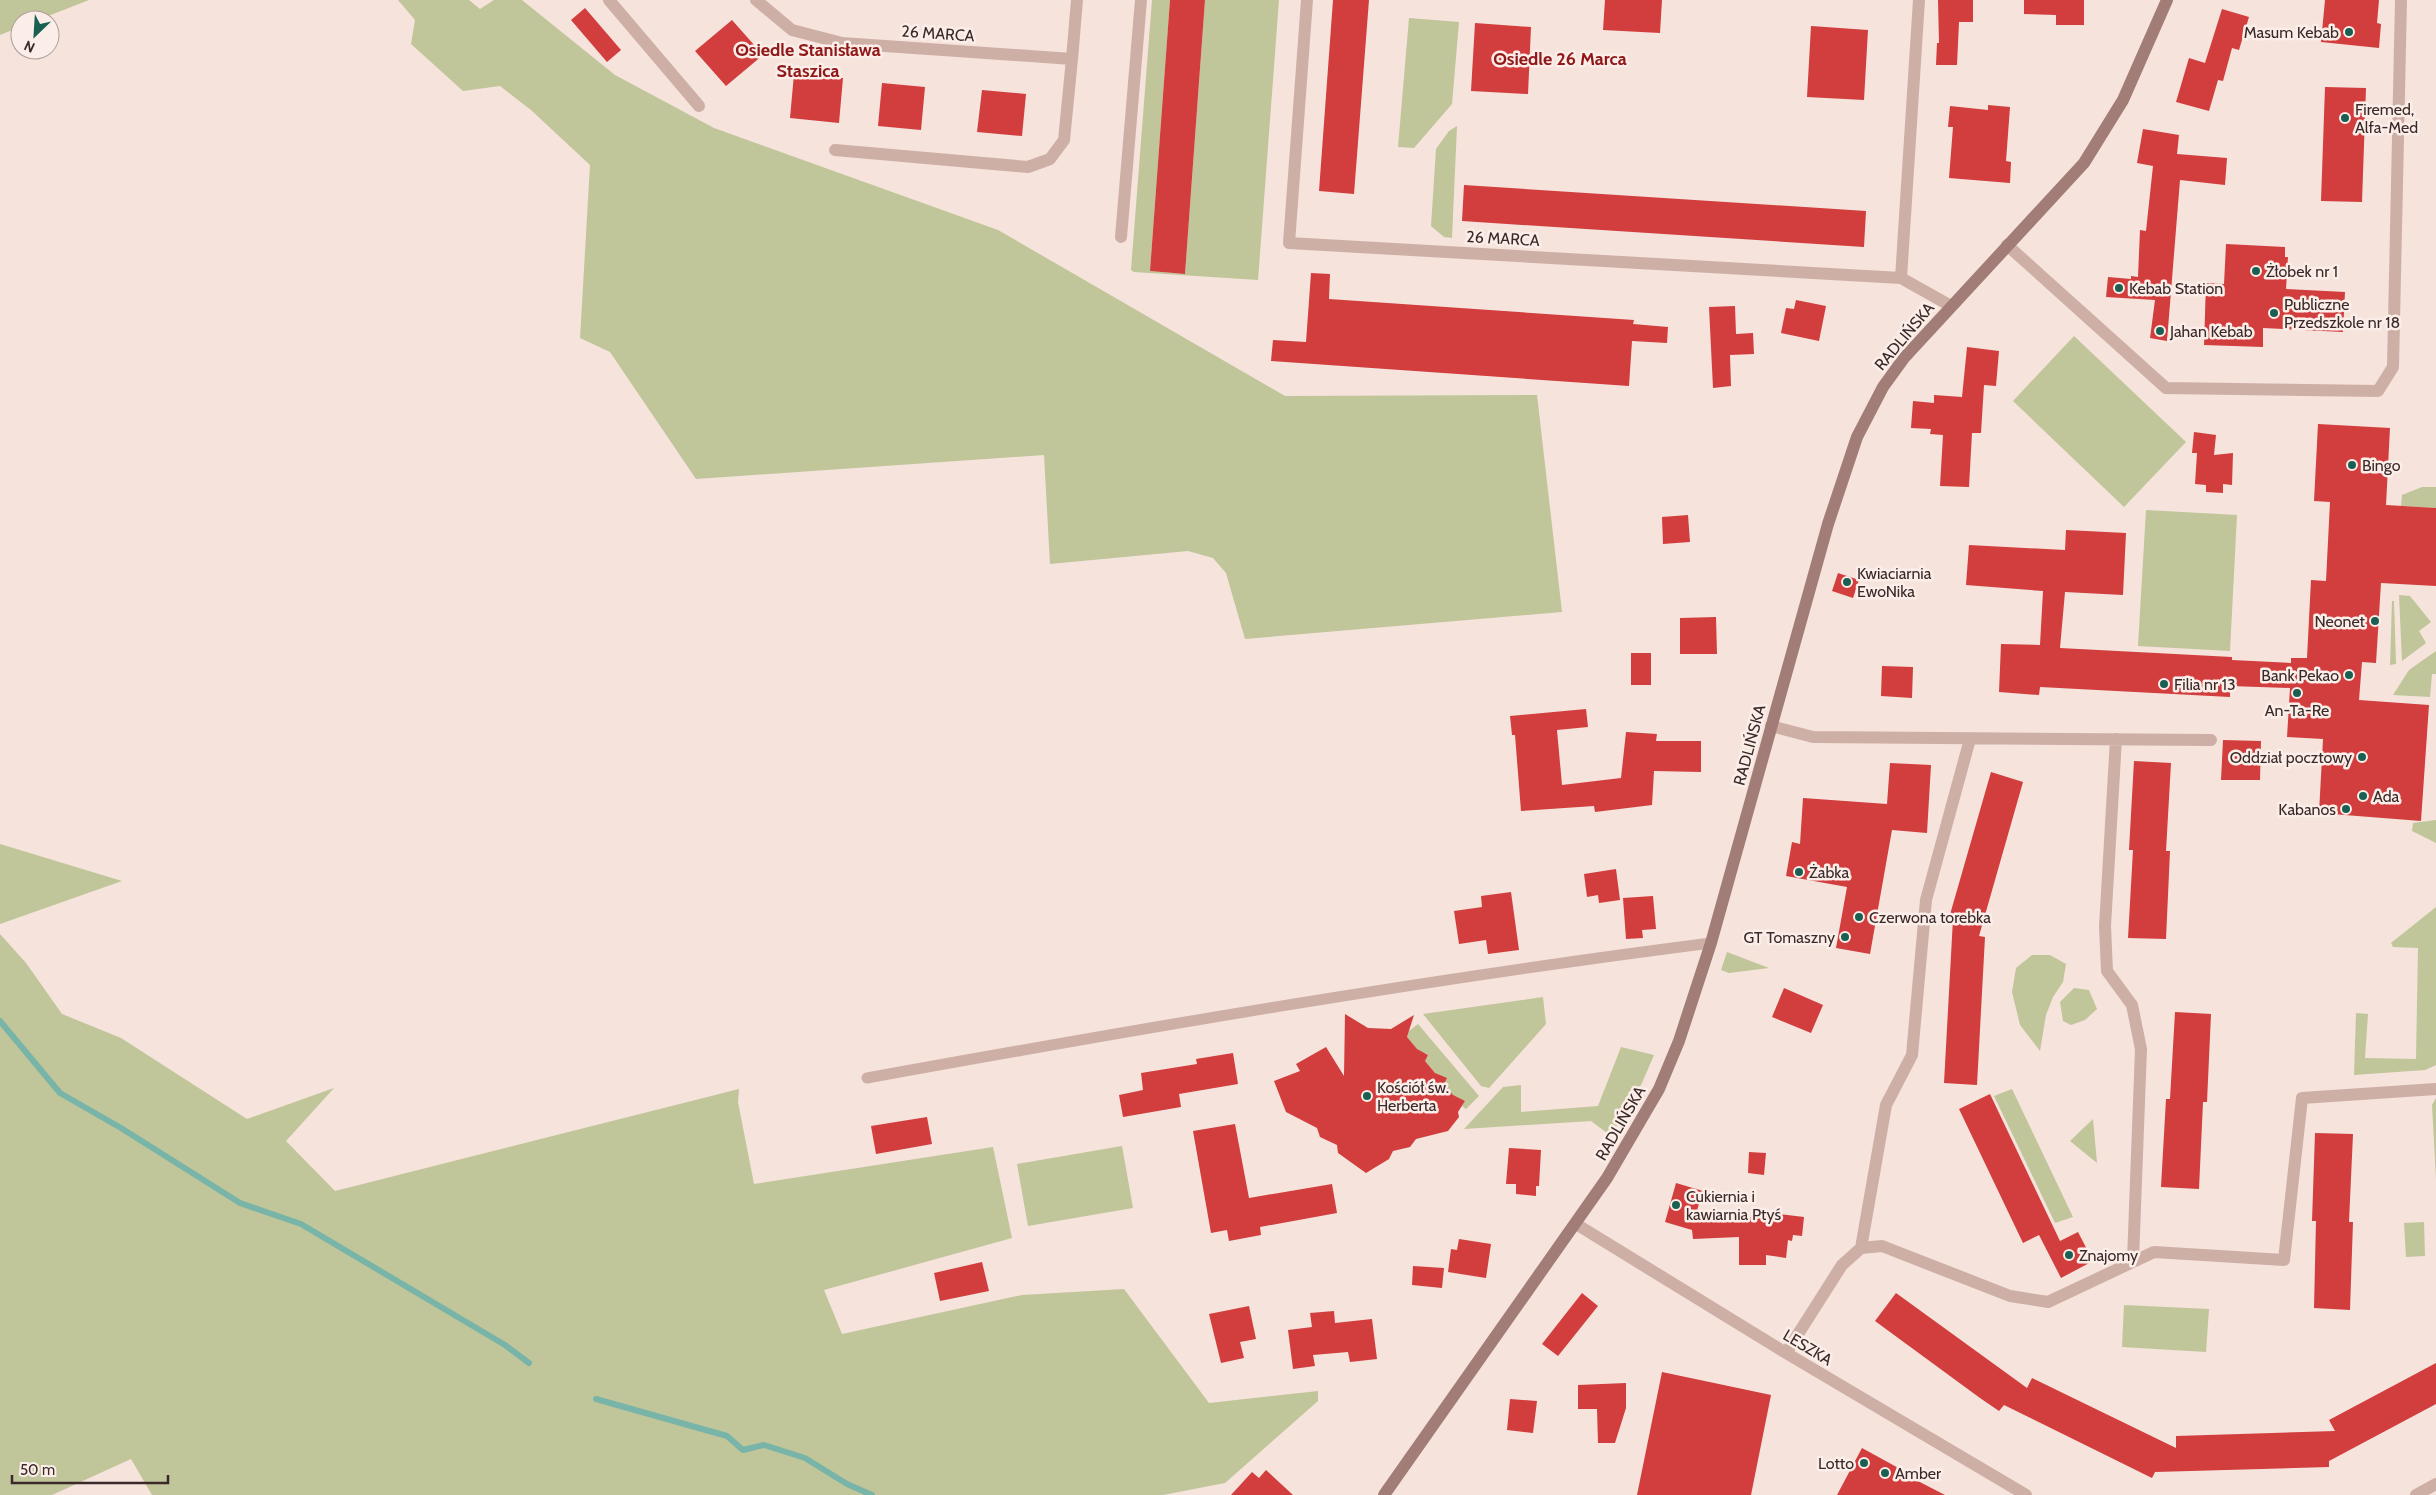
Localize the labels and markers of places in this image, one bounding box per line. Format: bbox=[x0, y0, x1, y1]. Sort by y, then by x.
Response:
place label: Masum Kebab bbox=[2244, 23, 2339, 42]
marker: Masum Kebab bbox=[2343, 26, 2355, 38]
place label: Firemed, Alfa-Med bbox=[2355, 100, 2418, 137]
marker: Firemed, Alfa-Med bbox=[2339, 112, 2351, 124]
place label: Żłobek nr 1 bbox=[2266, 262, 2338, 281]
marker: Żłobek nr 1 bbox=[2250, 265, 2262, 277]
place label: Kebab Station bbox=[2129, 279, 2223, 298]
marker: Kebab Station bbox=[2113, 282, 2125, 294]
place label: Publiczne Przedszkole nr 18 bbox=[2284, 295, 2400, 332]
marker: Publiczne Przedszkole nr 18 bbox=[2268, 307, 2280, 319]
place label: Jahan Kebab bbox=[2169, 322, 2253, 341]
marker: Jahan Kebab bbox=[2154, 325, 2166, 337]
place label: Bingo bbox=[2362, 456, 2401, 475]
marker: Bingo bbox=[2346, 459, 2358, 471]
place label: Kwiaciarnia EwoNika bbox=[1857, 564, 1932, 601]
marker: Kwiaciarnia EwoNika bbox=[1841, 576, 1853, 588]
place label: Neonet bbox=[2314, 612, 2366, 631]
marker: Neonet bbox=[2369, 615, 2381, 627]
place label: Bank Pekao bbox=[2261, 666, 2339, 685]
marker: Bank Pekao bbox=[2343, 669, 2355, 681]
place label: Filia nr 13 bbox=[2174, 675, 2236, 694]
marker: Filia nr 13 bbox=[2158, 678, 2170, 690]
marker: An-Ta-Re bbox=[2291, 687, 2303, 699]
place label: An-Ta-Re bbox=[2265, 701, 2329, 720]
place label: Oddział pocztowy bbox=[2230, 748, 2352, 767]
marker: Oddział pocztowy bbox=[2356, 751, 2368, 763]
place label: Ada bbox=[2373, 787, 2400, 806]
marker: Ada bbox=[2357, 790, 2369, 802]
place label: Kabanos bbox=[2278, 800, 2336, 819]
marker: Kabanos bbox=[2340, 803, 2352, 815]
place label: Żabka bbox=[1809, 863, 1849, 882]
marker: Żabka bbox=[1793, 866, 1805, 878]
place label: Czerwona torebka bbox=[1869, 908, 1991, 927]
marker: Czerwona torebka bbox=[1853, 911, 1865, 923]
place label: GT Tomaszny bbox=[1743, 928, 1835, 947]
marker: GT Tomaszny bbox=[1839, 931, 1851, 943]
place label: Kościół św. Herberta bbox=[1377, 1078, 1449, 1115]
marker: Kościół św. Herberta bbox=[1361, 1090, 1373, 1102]
place label: Cukiernia i kawiarnia Ptyś bbox=[1686, 1187, 1782, 1224]
marker: Cukiernia i kawiarnia Ptyś bbox=[1670, 1199, 1682, 1211]
place label: Znajomy bbox=[2079, 1246, 2138, 1265]
marker: Znajomy bbox=[2063, 1249, 2075, 1261]
place label: Lotto bbox=[1818, 1454, 1854, 1473]
marker: Lotto bbox=[1858, 1457, 1870, 1469]
place label: Amber bbox=[1895, 1464, 1942, 1483]
marker: Amber bbox=[1879, 1467, 1891, 1479]

